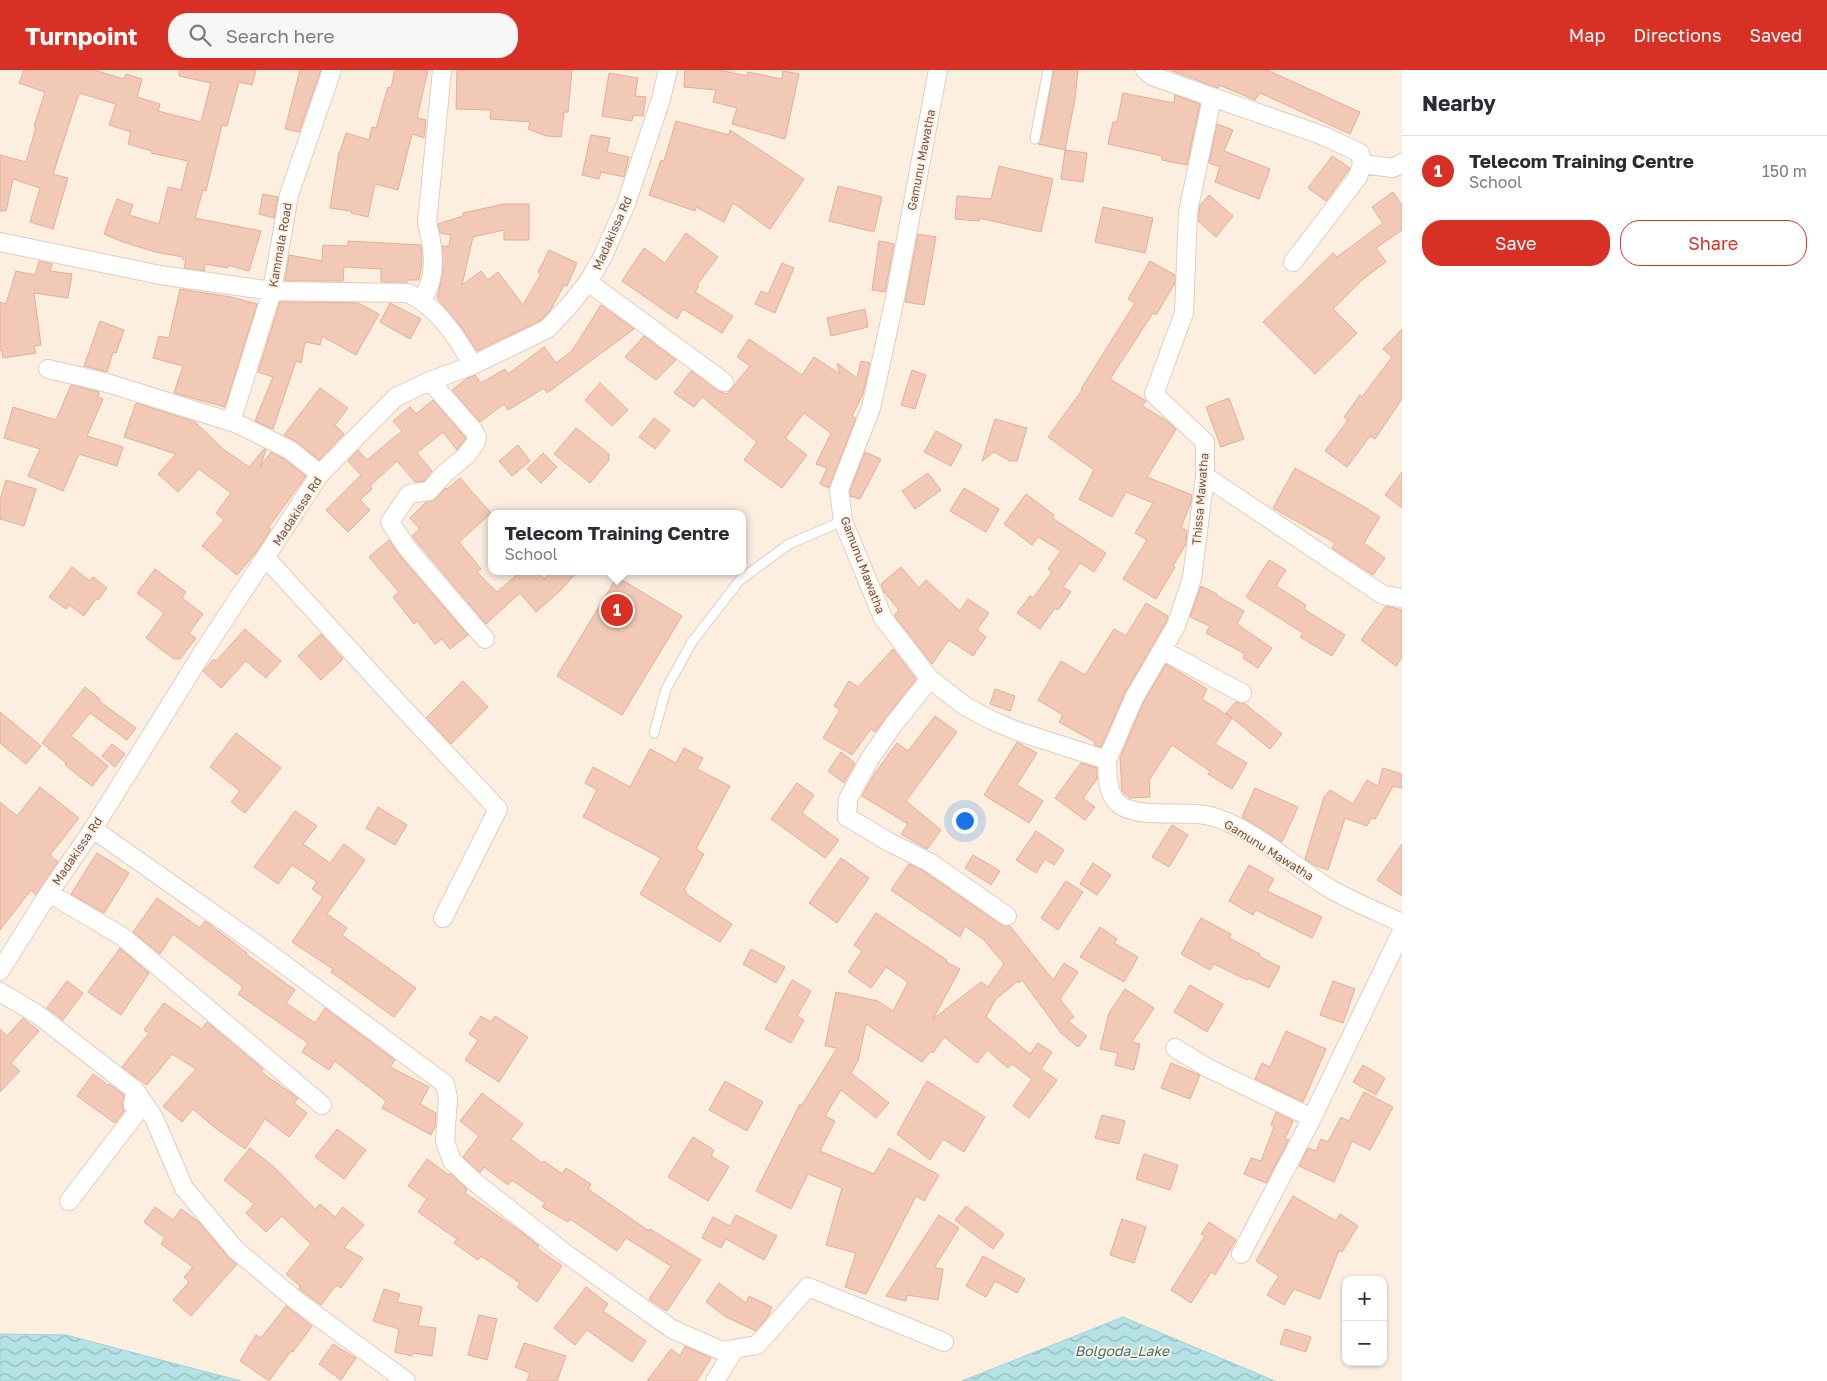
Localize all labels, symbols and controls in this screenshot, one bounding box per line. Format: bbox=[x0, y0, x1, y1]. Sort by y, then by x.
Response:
search box bbox=[168, 13, 518, 58]
text: Turnpoint bbox=[25, 21, 138, 50]
icon: search bbox=[186, 21, 214, 49]
text: Search here bbox=[226, 24, 335, 47]
text: Map bbox=[1569, 24, 1605, 46]
text: Directions bbox=[1633, 24, 1721, 46]
text: Saved bbox=[1749, 24, 1802, 46]
text: Nearby bbox=[1422, 90, 1496, 116]
street label: Gamunu Mawatha bbox=[904, 108, 938, 212]
text: Telecom Training Centre bbox=[1469, 149, 1694, 172]
text: 1 bbox=[1434, 161, 1442, 181]
text: 150 m bbox=[1762, 161, 1807, 181]
text: School bbox=[1469, 172, 1522, 192]
street label: Madakissa Rd bbox=[589, 194, 635, 272]
street label: Kammala Road bbox=[265, 201, 295, 289]
button: Save bbox=[1422, 220, 1610, 266]
button: Share bbox=[1620, 220, 1807, 266]
street label: Thissa Mawatha bbox=[1188, 452, 1212, 546]
street label: Madakissa Rd bbox=[269, 474, 325, 548]
popup bbox=[488, 510, 746, 575]
street label: Gamunu Mawatha bbox=[838, 514, 888, 616]
text: Telecom Training Centre bbox=[505, 521, 729, 544]
text: School bbox=[505, 544, 558, 564]
pin: 1 bbox=[601, 591, 633, 629]
your location bbox=[952, 808, 978, 834]
street label: Madakissa Rd bbox=[49, 814, 105, 888]
street label: Gamunu Mawatha bbox=[1221, 816, 1317, 884]
map controls bbox=[1342, 1276, 1387, 1366]
button: + bbox=[1342, 1276, 1387, 1321]
button: − bbox=[1342, 1321, 1387, 1366]
water label: Bolgoda_Lake bbox=[1075, 1342, 1170, 1359]

